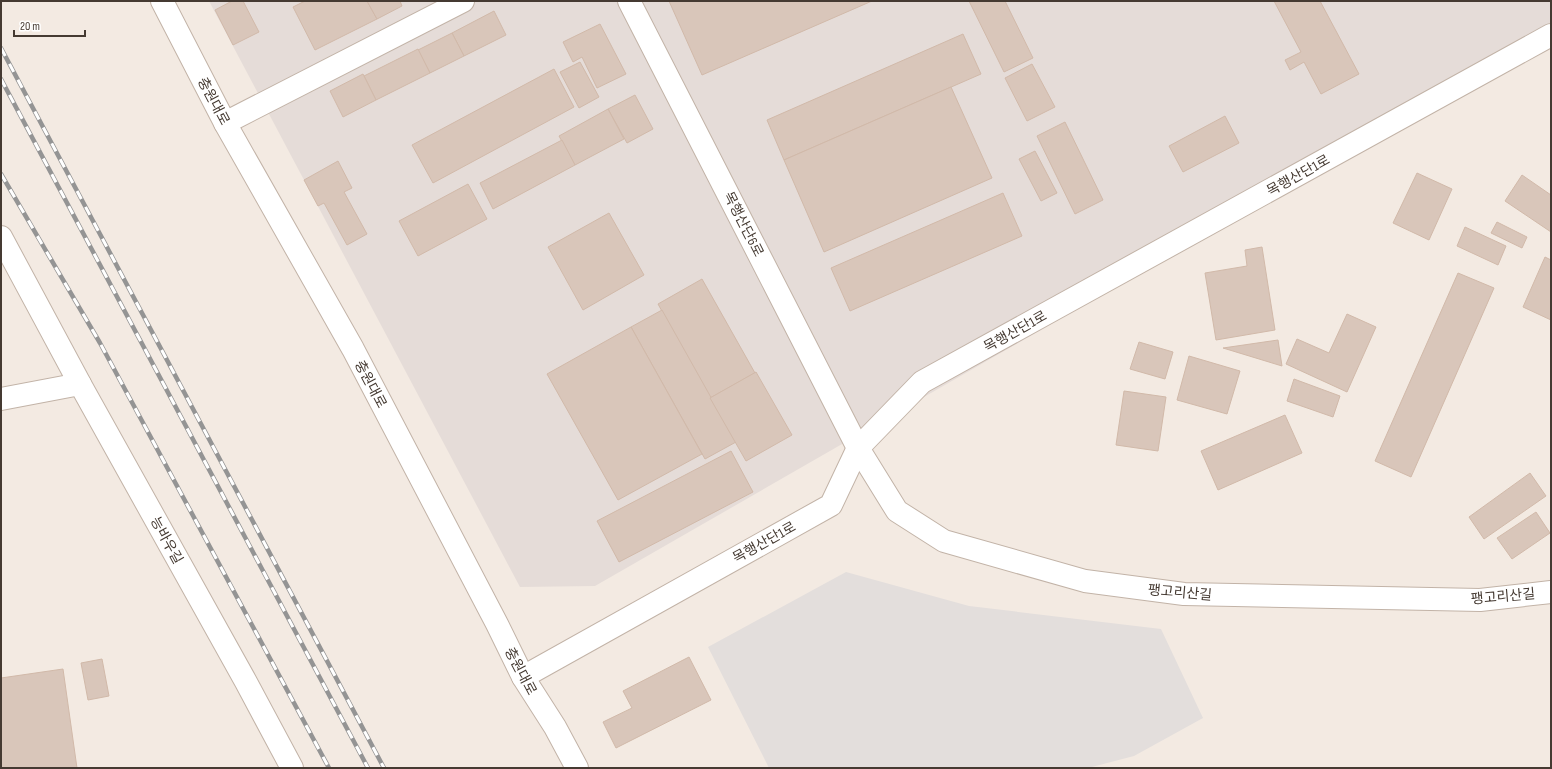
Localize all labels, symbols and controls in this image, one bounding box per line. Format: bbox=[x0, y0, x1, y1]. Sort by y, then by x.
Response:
scale bar bbox=[14, 12, 85, 38]
text: 20 m bbox=[20, 19, 40, 34]
street label: 충원대로 bbox=[194, 74, 233, 128]
street label: 목행산단1로 bbox=[1264, 151, 1333, 200]
street label: 목행산단6로 bbox=[720, 189, 767, 260]
street label: 목행산단1로 bbox=[981, 307, 1050, 356]
street label: 충원대로 bbox=[351, 357, 390, 411]
street label: 능바우길 bbox=[147, 514, 186, 567]
street label: 목행산단1로 bbox=[730, 518, 799, 567]
street label: 팽고리산길 bbox=[1147, 581, 1213, 604]
street label: 팽고리산길 bbox=[1470, 585, 1536, 608]
street label: 충원대로 bbox=[501, 644, 540, 698]

